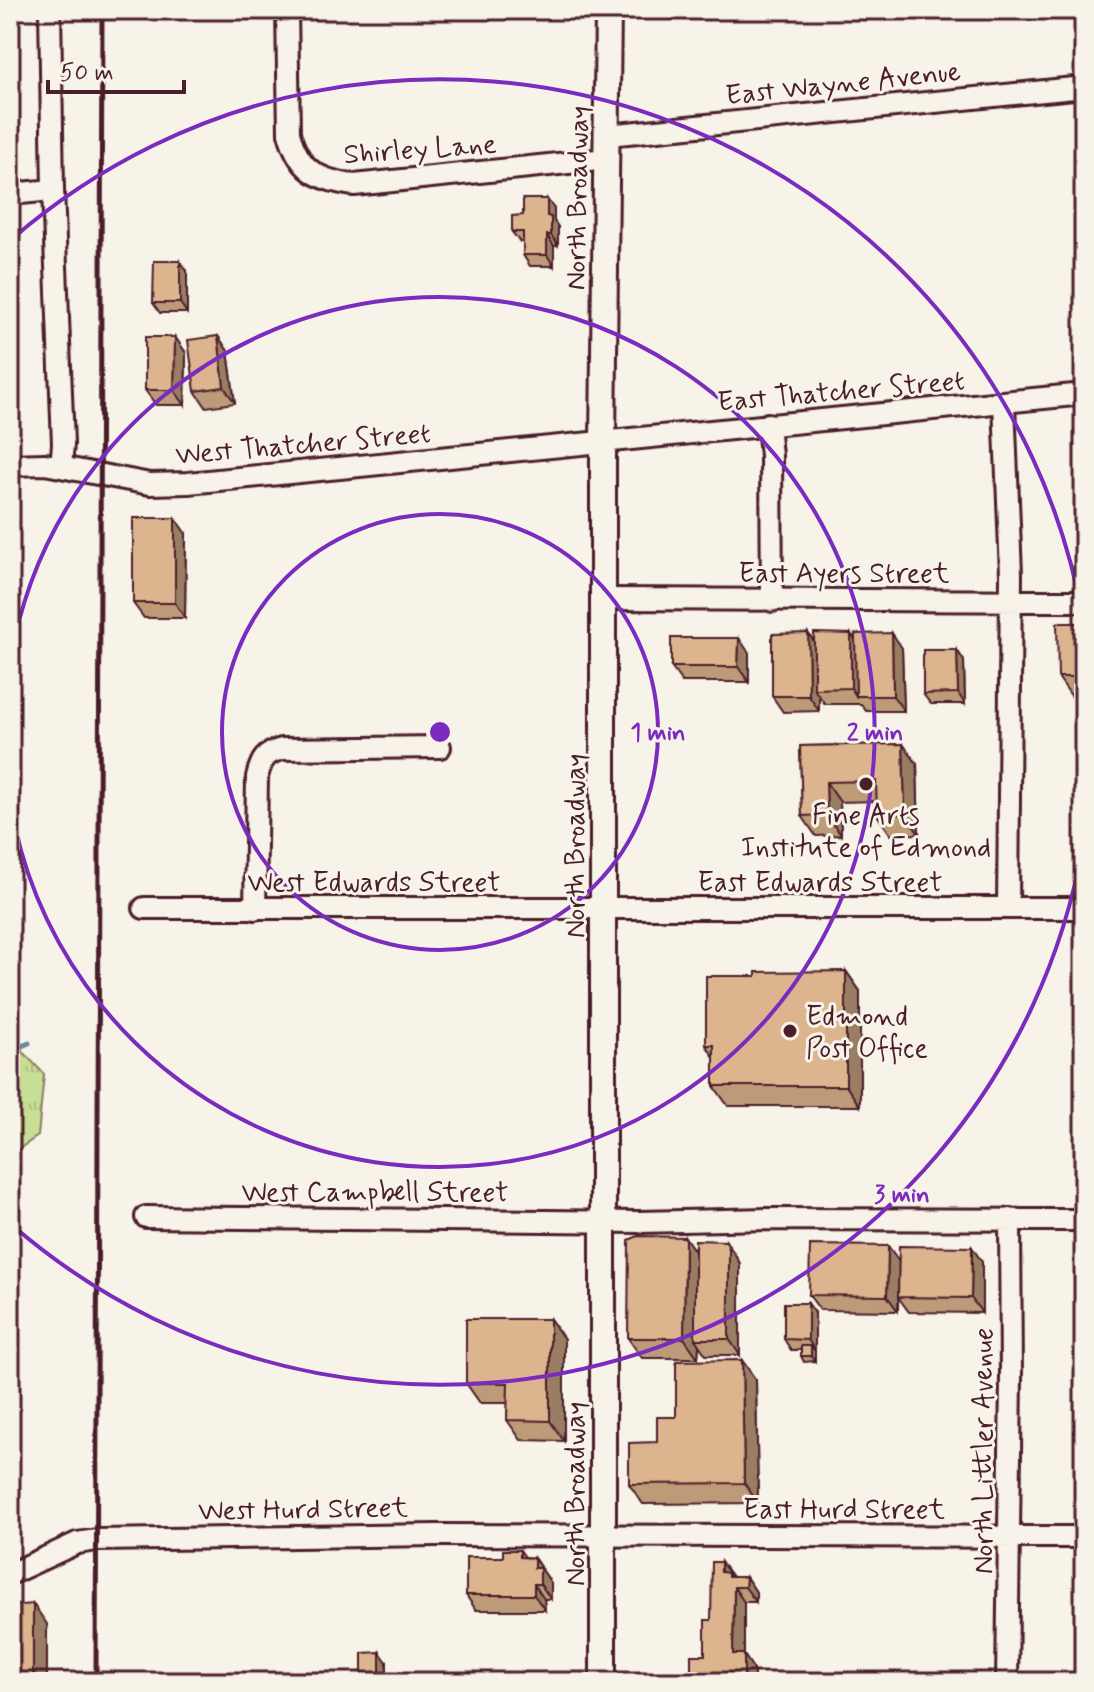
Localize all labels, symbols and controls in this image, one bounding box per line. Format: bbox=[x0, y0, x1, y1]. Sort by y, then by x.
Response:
scale bar bbox=[48, 44, 184, 94]
street label: East Wayne Avenue bbox=[724, 54, 963, 115]
text: 50 m bbox=[60, 58, 114, 89]
street label: North Broadway bbox=[558, 105, 599, 291]
street label: Shirley Lane bbox=[343, 127, 498, 174]
street label: East Thatcher Street bbox=[716, 363, 966, 422]
street label: West Thatcher Street bbox=[174, 416, 432, 475]
street label: East Ayers Street bbox=[739, 556, 950, 593]
centre of rings bbox=[426, 718, 454, 746]
text: 1 min bbox=[630, 718, 686, 749]
text: 2 min bbox=[847, 718, 903, 749]
street label: North Broadway bbox=[558, 754, 595, 938]
marker: Fine Arts Institute of Edmond bbox=[857, 775, 875, 793]
place label: Fine Arts Institute of Edmond bbox=[741, 798, 991, 867]
street label: West Edwards Street bbox=[247, 865, 501, 902]
street label: East Edwards Street bbox=[697, 865, 943, 902]
place label: Edmond Post Office bbox=[806, 999, 928, 1068]
marker: Edmond Post Office bbox=[781, 1022, 799, 1040]
street label: West Campbell Street bbox=[241, 1175, 509, 1212]
text: 3 min bbox=[874, 1180, 930, 1211]
street label: North Littler Avenue bbox=[966, 1328, 1003, 1574]
street label: North Broadway bbox=[558, 1402, 595, 1586]
street label: West Hurd Street bbox=[198, 1490, 409, 1531]
street label: East Hurd Street bbox=[743, 1492, 946, 1529]

